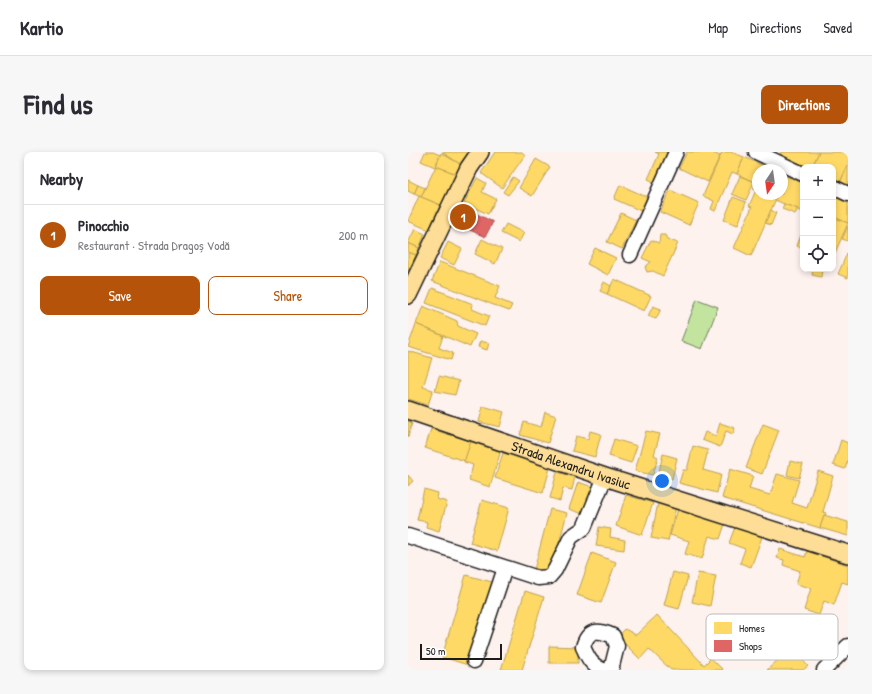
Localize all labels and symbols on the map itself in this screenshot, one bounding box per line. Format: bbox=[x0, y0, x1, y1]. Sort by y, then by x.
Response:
north arrow bbox=[752, 164, 788, 200]
pin: 1 bbox=[450, 202, 476, 232]
street label: Strada Alexandru Ivasiuc bbox=[509, 436, 633, 494]
your location bbox=[652, 471, 672, 491]
legend bbox=[706, 614, 838, 660]
text: Homes bbox=[739, 621, 765, 635]
text: Shops bbox=[739, 639, 762, 653]
scale bar bbox=[420, 642, 502, 661]

